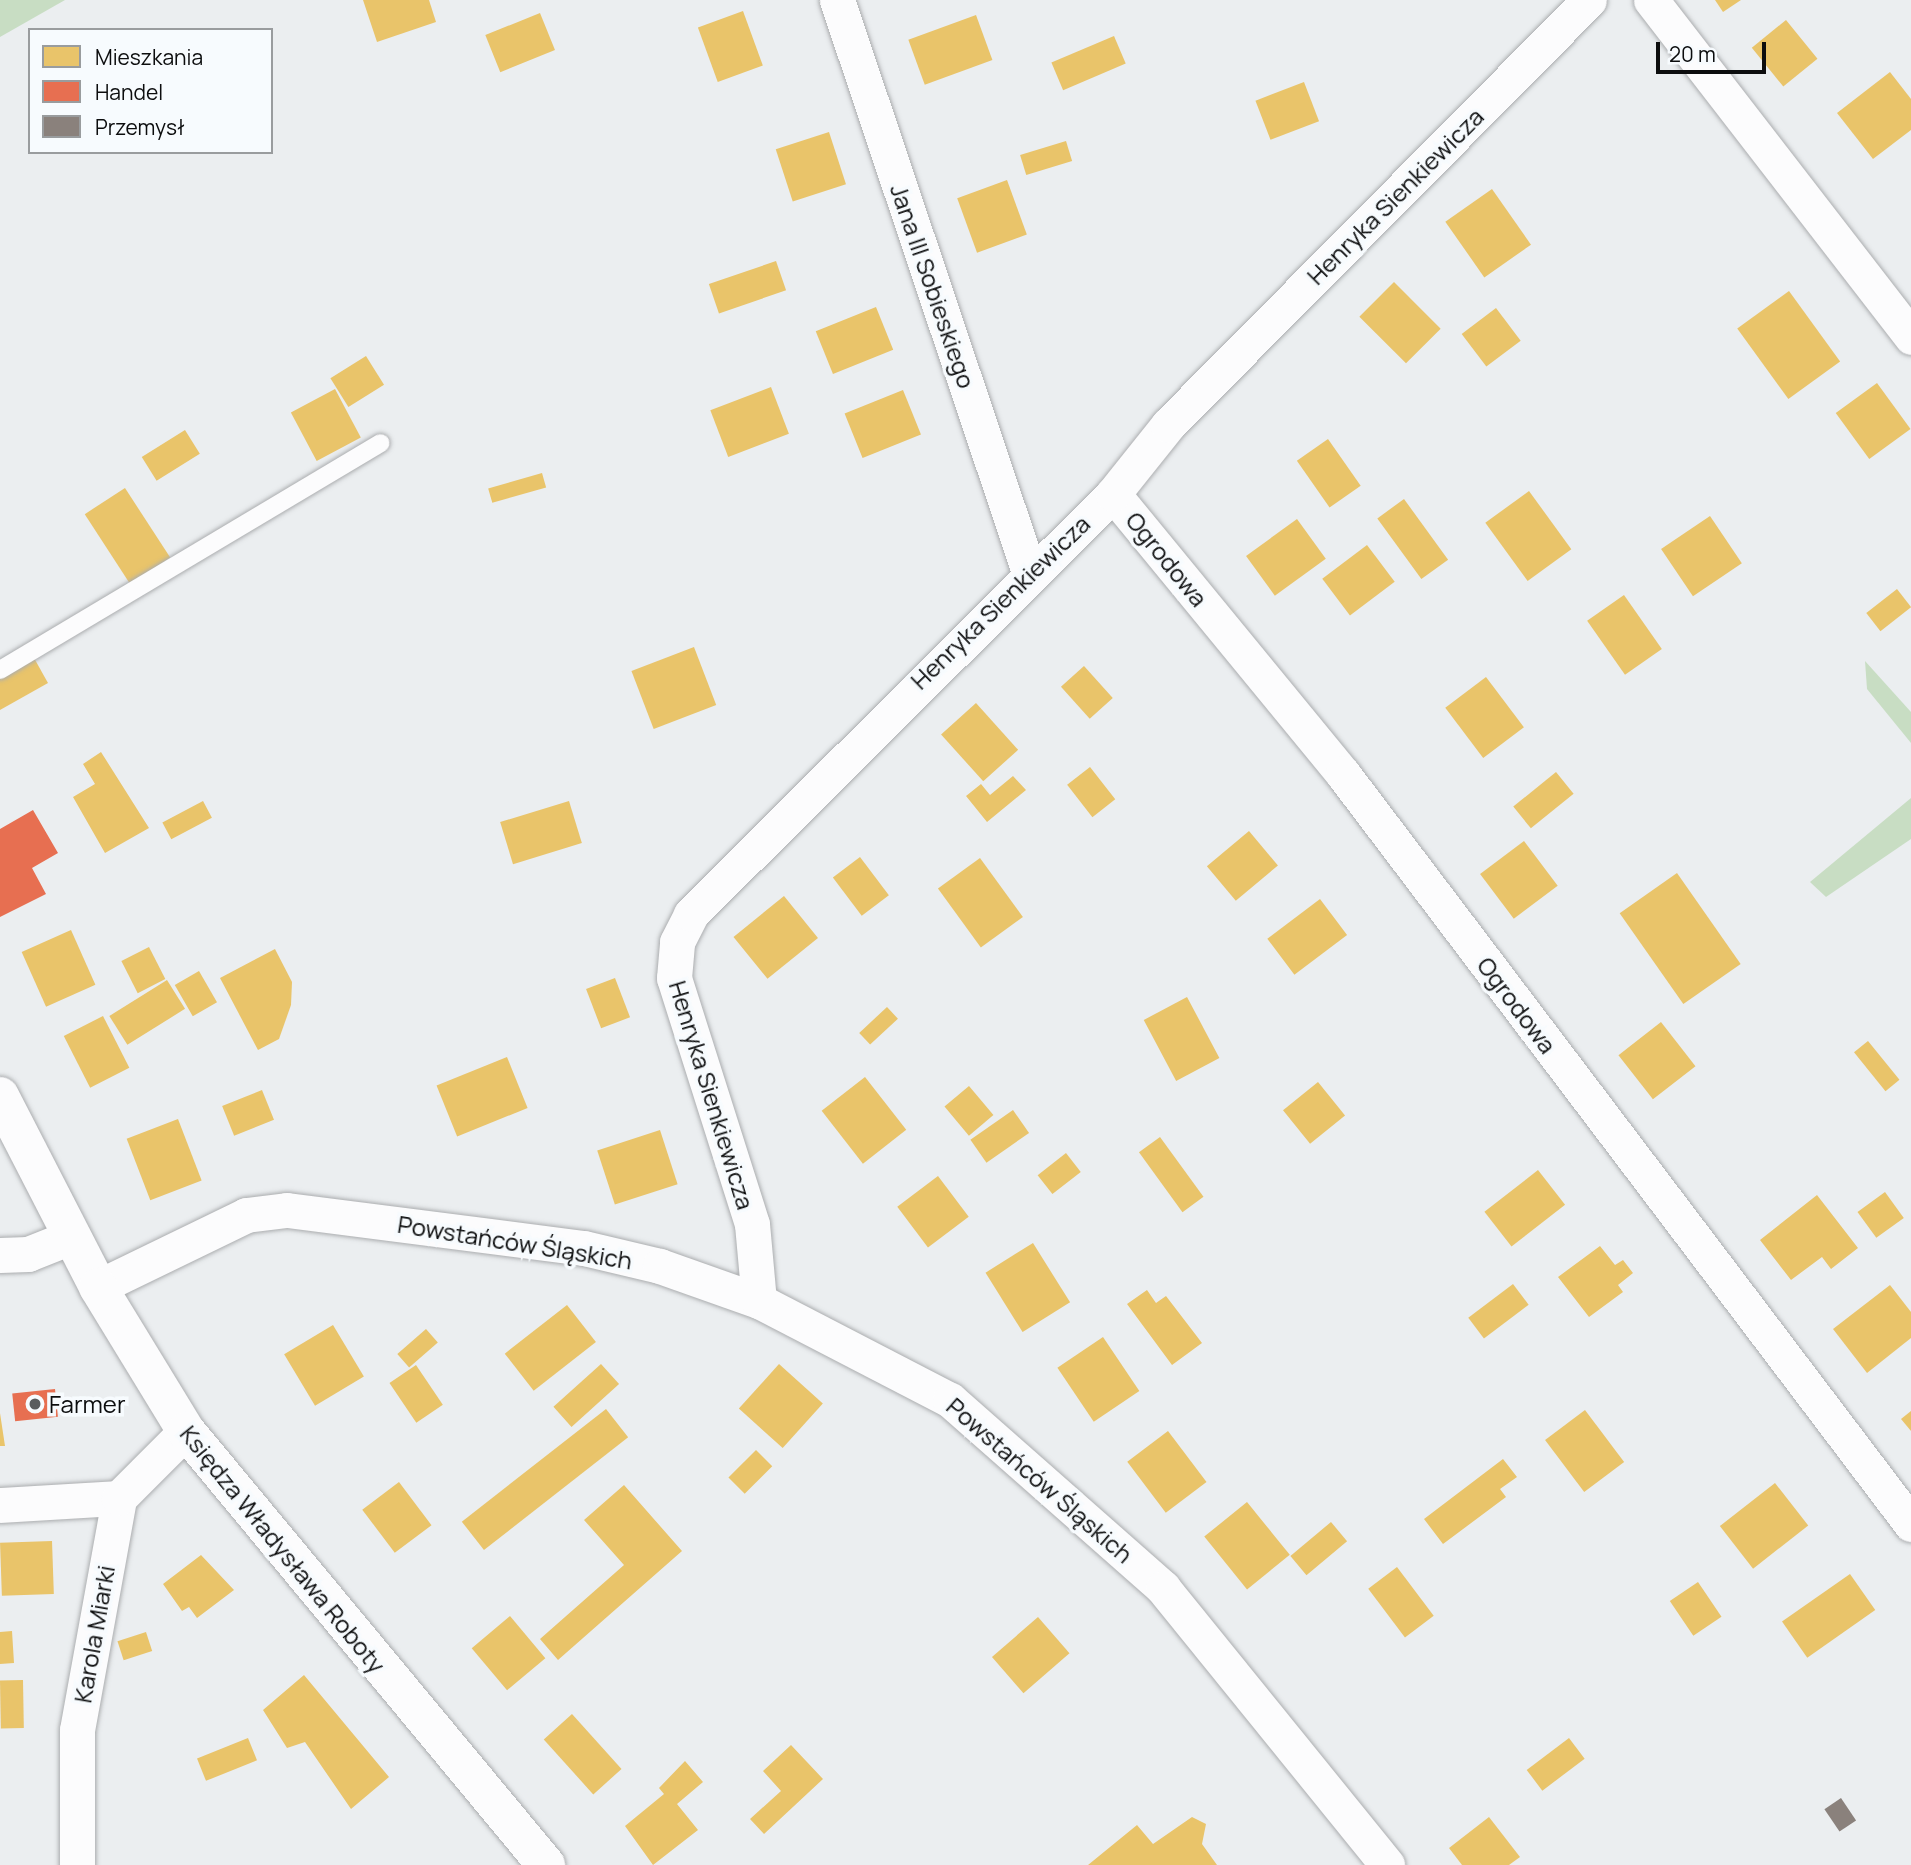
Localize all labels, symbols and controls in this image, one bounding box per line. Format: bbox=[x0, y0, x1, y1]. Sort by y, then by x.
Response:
legend bbox=[28, 28, 273, 154]
scale bar bbox=[1659, 28, 1769, 72]
text: 20 m bbox=[1669, 40, 1716, 68]
text: Mieszkania bbox=[95, 43, 203, 71]
text: Handel bbox=[95, 78, 163, 106]
street label: Henryka Sienkiewicza bbox=[1301, 102, 1489, 290]
text: Przemysł bbox=[95, 113, 185, 141]
street label: Jana III Sobieskiego bbox=[885, 180, 981, 392]
street label: Ogrodowa bbox=[1120, 506, 1214, 612]
street label: Henryka Sienkiewicza bbox=[905, 509, 1095, 695]
street label: Ogrodowa bbox=[1471, 951, 1563, 1059]
street label: Henryka Sienkiewicza bbox=[664, 977, 760, 1213]
street label: Powstańców Śląskich bbox=[396, 1209, 634, 1275]
place label: Farmer bbox=[49, 1390, 126, 1418]
street label: Powstańców Śląskich bbox=[941, 1391, 1139, 1569]
marker: Farmer bbox=[27, 1396, 43, 1412]
street label: Księdza Władysława Roboty bbox=[174, 1420, 392, 1678]
street label: Karola Miarki bbox=[68, 1563, 120, 1705]

